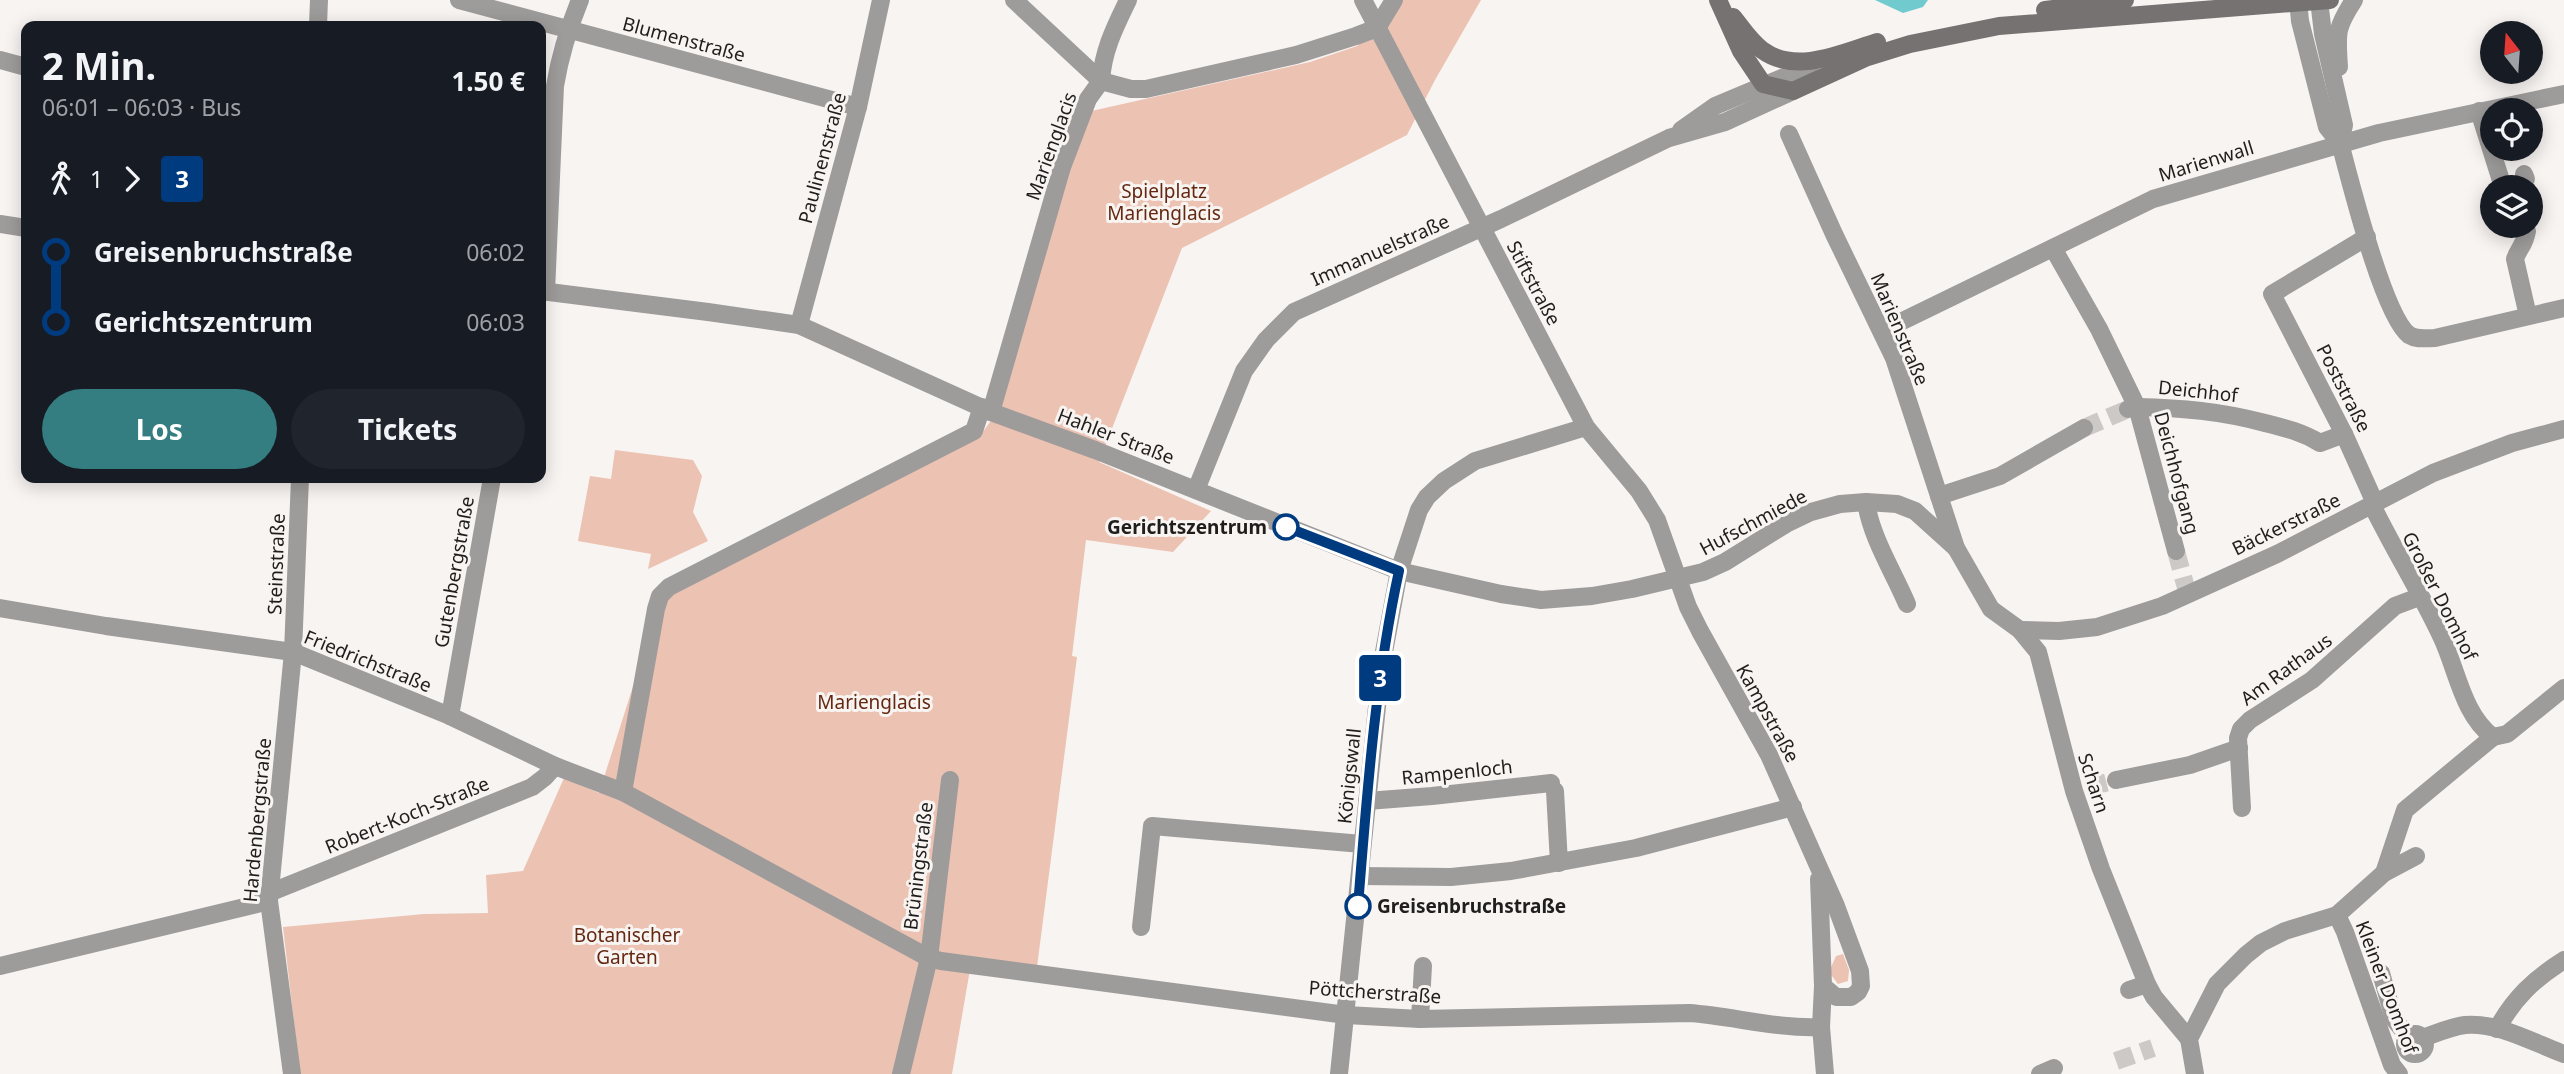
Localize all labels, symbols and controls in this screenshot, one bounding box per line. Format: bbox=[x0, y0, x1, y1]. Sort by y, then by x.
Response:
street label: Blumenstraße bbox=[620, 10, 748, 68]
north arrow bbox=[2480, 21, 2543, 84]
map controls bbox=[2480, 21, 2543, 238]
text: 2 Min. bbox=[42, 39, 156, 91]
text: 1.50 € bbox=[451, 63, 525, 99]
street label: Marienglacis bbox=[1019, 88, 1083, 204]
street label: Paulinenstraße bbox=[792, 90, 852, 226]
text: 06:01 – 06:03 · Bus bbox=[42, 91, 241, 123]
button: locate bbox=[2480, 98, 2543, 161]
street label: Marienwall bbox=[2155, 134, 2257, 188]
icon: walk bbox=[42, 160, 80, 198]
icon: forward bbox=[113, 160, 151, 198]
text: 3 bbox=[175, 162, 189, 195]
text: 1 bbox=[90, 163, 103, 195]
button: layers bbox=[2480, 175, 2543, 238]
park label: Spielplatz Marienglacis bbox=[1107, 178, 1221, 226]
street label: Immanuelstraße bbox=[1307, 208, 1453, 292]
text: Greisenbruchstraße bbox=[94, 234, 353, 270]
text: 06:02 bbox=[466, 236, 525, 268]
street label: Stiftstraße bbox=[1501, 236, 1567, 330]
street label: Marienstraße bbox=[1865, 269, 1935, 389]
text: Gerichtszentrum bbox=[94, 304, 313, 340]
text: 06:03 bbox=[466, 306, 525, 338]
street label: Poststraße bbox=[2311, 339, 2377, 437]
street label: Deichhof bbox=[2157, 374, 2241, 408]
button: Los bbox=[42, 389, 277, 469]
button: Tickets bbox=[291, 389, 525, 469]
street label: Hahler Straße bbox=[1054, 402, 1178, 470]
street label: Deichhofgang bbox=[2148, 409, 2206, 537]
street label: Hufschmiede bbox=[1695, 483, 1811, 561]
street label: Bäckerstraße bbox=[2227, 487, 2345, 561]
street label: Gutenbergstraße bbox=[428, 494, 480, 650]
street label: Steinstraße bbox=[261, 513, 291, 615]
place label: Gerichtszentrum bbox=[1107, 514, 1267, 540]
marker: Gerichtszentrum bbox=[1273, 514, 1299, 540]
street label: Großer Domhof bbox=[2396, 527, 2484, 666]
street label: Friedrichstraße bbox=[300, 624, 436, 698]
street label: Am Rathaus bbox=[2235, 627, 2337, 711]
line badge: 3 bbox=[1357, 655, 1403, 701]
street label: Kampstraße bbox=[1730, 659, 1806, 767]
text: 3 bbox=[1373, 661, 1387, 694]
park label: Marienglacis bbox=[817, 689, 931, 715]
street label: Königswall bbox=[1331, 727, 1367, 825]
street label: Hardenbergstraße bbox=[237, 737, 277, 903]
street label: Scharn bbox=[2072, 750, 2116, 816]
street label: Rampenloch bbox=[1400, 753, 1514, 791]
street label: Robert-Koch-Straße bbox=[321, 770, 493, 860]
street label: Brüningstraße bbox=[897, 800, 939, 932]
marker: Greisenbruchstraße bbox=[1345, 893, 1371, 919]
place label: Greisenbruchstraße bbox=[1377, 893, 1566, 919]
street label: Kleiner Domhof bbox=[2350, 917, 2425, 1059]
park label: Botanischer Garten bbox=[574, 922, 680, 970]
street label: Pöttcherstraße bbox=[1308, 974, 1442, 1010]

